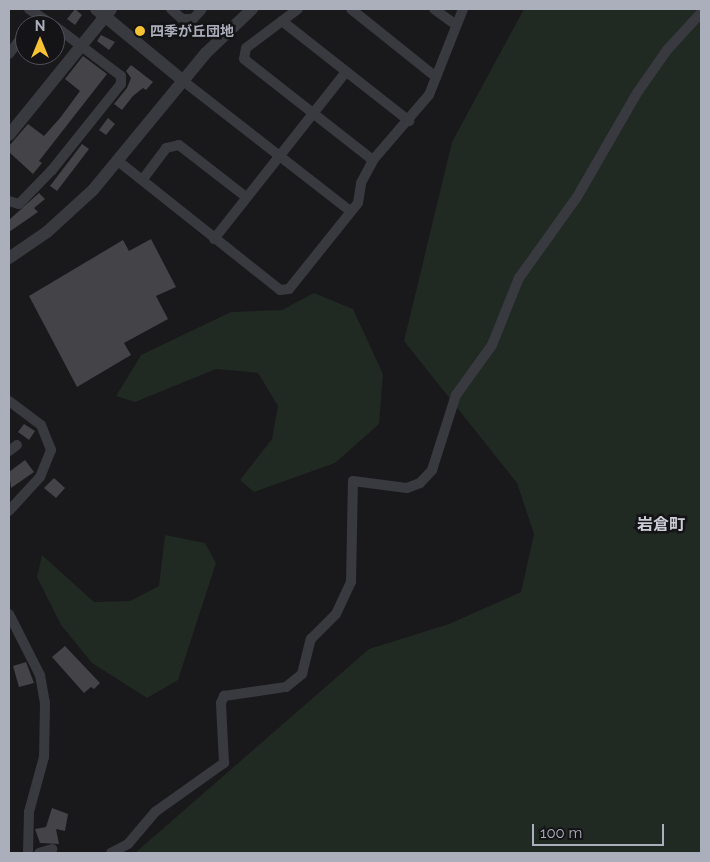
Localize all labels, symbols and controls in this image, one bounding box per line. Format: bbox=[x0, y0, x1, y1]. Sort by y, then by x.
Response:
north arrow bbox=[15, 15, 65, 65]
text: N bbox=[35, 18, 45, 34]
place label: 四季が丘団地 bbox=[150, 23, 234, 39]
marker: 四季が丘団地 bbox=[134, 25, 146, 37]
district label: 岩倉町 bbox=[637, 515, 685, 535]
scale bar bbox=[535, 814, 668, 846]
text: 100 m bbox=[540, 824, 582, 842]

